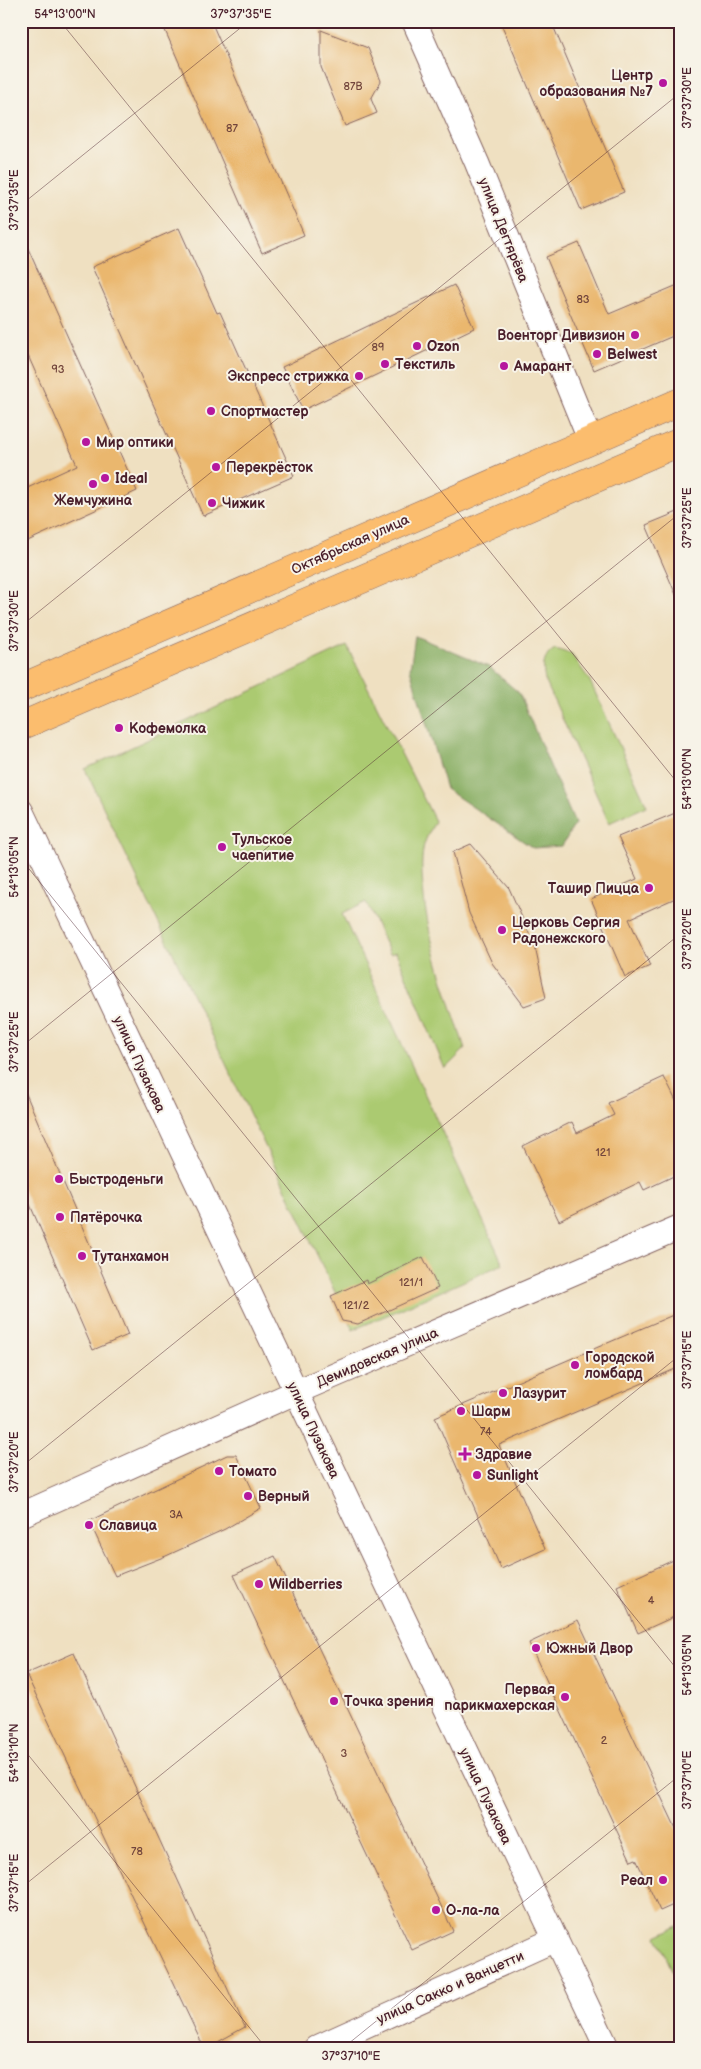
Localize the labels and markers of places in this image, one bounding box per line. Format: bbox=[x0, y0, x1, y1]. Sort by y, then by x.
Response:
place label: Центр образования №7 bbox=[539, 67, 654, 100]
marker: Центр образования №7 bbox=[657, 77, 669, 89]
place label: Военторг Дивизион bbox=[497, 327, 625, 344]
marker: Военторг Дивизион bbox=[629, 329, 641, 341]
place label: Ozon bbox=[427, 338, 460, 355]
marker: Ozon bbox=[411, 340, 423, 352]
place label: Belwest bbox=[607, 346, 657, 363]
marker: Belwest bbox=[591, 348, 603, 360]
place label: Текстиль bbox=[395, 356, 456, 373]
marker: Текстиль bbox=[379, 358, 391, 370]
place label: Амарант bbox=[513, 358, 572, 375]
marker: Амарант bbox=[498, 360, 510, 372]
place label: Экспресс стрижка bbox=[228, 368, 350, 385]
marker: Экспресс стрижка bbox=[353, 370, 365, 382]
place label: Спортмастер bbox=[221, 403, 309, 420]
marker: Спортмастер bbox=[205, 405, 217, 417]
place label: Мир оптики bbox=[96, 434, 174, 451]
marker: Мир оптики bbox=[80, 436, 92, 448]
place label: Перекрёсток bbox=[226, 459, 313, 476]
marker: Перекрёсток bbox=[210, 461, 222, 473]
place label: Ideal bbox=[115, 470, 148, 487]
marker: Ideal bbox=[99, 472, 111, 484]
marker: Жемчужина bbox=[87, 478, 99, 490]
place label: Жемчужина bbox=[54, 492, 133, 509]
place label: Чижик bbox=[222, 495, 265, 512]
marker: Чижик bbox=[206, 497, 218, 509]
place label: Кофемолка bbox=[129, 720, 207, 737]
marker: Кофемолка bbox=[113, 722, 125, 734]
place label: Тульское чаепитие bbox=[232, 831, 294, 864]
marker: Тульское чаепитие bbox=[216, 841, 228, 853]
place label: Ташир Пицца bbox=[548, 880, 640, 897]
marker: Ташир Пицца bbox=[643, 882, 655, 894]
place label: Церковь Сергия Радонежского bbox=[512, 914, 620, 947]
marker: Церковь Сергия Радонежского bbox=[496, 924, 508, 936]
place label: Быстроденьги bbox=[69, 1171, 164, 1188]
marker: Быстроденьги bbox=[53, 1173, 65, 1185]
place label: Пятёрочка bbox=[70, 1209, 143, 1226]
marker: Пятёрочка bbox=[54, 1211, 66, 1223]
place label: Тутанхамон bbox=[92, 1248, 169, 1265]
marker: Тутанхамон bbox=[76, 1250, 88, 1262]
place label: Городской ломбард bbox=[584, 1349, 655, 1382]
marker: Городской ломбард bbox=[569, 1359, 581, 1371]
place label: Лазурит bbox=[512, 1385, 567, 1402]
marker: Лазурит bbox=[497, 1387, 509, 1399]
place label: Шарм bbox=[471, 1403, 511, 1420]
marker: Шарм bbox=[455, 1405, 467, 1417]
place label: Здравие bbox=[475, 1446, 532, 1463]
marker: Здравие bbox=[459, 1448, 471, 1460]
place label: Томато bbox=[229, 1463, 277, 1480]
marker: Томато bbox=[213, 1465, 225, 1477]
place label: Sunlight bbox=[487, 1467, 539, 1484]
marker: Sunlight bbox=[471, 1469, 483, 1481]
place label: Верный bbox=[258, 1488, 310, 1505]
marker: Верный bbox=[242, 1490, 254, 1502]
place label: Славица bbox=[99, 1517, 158, 1534]
marker: Славица bbox=[83, 1519, 95, 1531]
place label: Wildberries bbox=[269, 1576, 342, 1593]
marker: Wildberries bbox=[253, 1578, 265, 1590]
place label: Южный Двор bbox=[546, 1640, 634, 1657]
marker: Южный Двор bbox=[530, 1642, 542, 1654]
place label: Первая парикмахерская bbox=[444, 1681, 555, 1714]
marker: Первая парикмахерская bbox=[559, 1691, 571, 1703]
place label: Точка зрения bbox=[344, 1693, 434, 1710]
marker: Точка зрения bbox=[328, 1695, 340, 1707]
place label: Реал bbox=[620, 1872, 653, 1889]
marker: Реал bbox=[657, 1874, 669, 1886]
place label: О-ла-ла bbox=[446, 1902, 500, 1919]
marker: О-ла-ла bbox=[430, 1904, 442, 1916]

